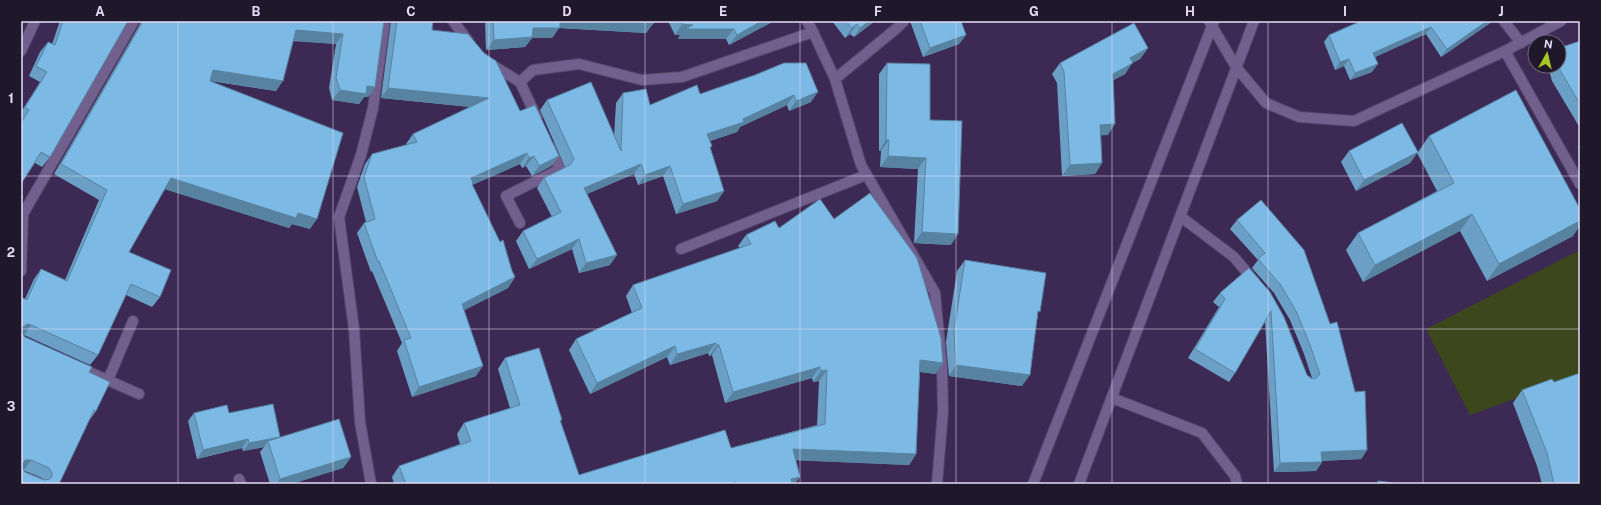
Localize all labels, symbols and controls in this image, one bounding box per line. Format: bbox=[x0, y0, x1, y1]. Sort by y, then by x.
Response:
text: A bbox=[95, 4, 105, 19]
text: B bbox=[252, 4, 261, 19]
text: C bbox=[406, 4, 416, 19]
text: D bbox=[562, 4, 572, 19]
text: E bbox=[719, 4, 727, 19]
text: F bbox=[874, 4, 882, 19]
text: G bbox=[1029, 4, 1039, 19]
text: H bbox=[1185, 4, 1195, 19]
text: I bbox=[1343, 4, 1347, 19]
text: J bbox=[1498, 4, 1504, 19]
north arrow bbox=[1527, 34, 1567, 74]
text: N bbox=[1543, 38, 1553, 51]
text: 1 bbox=[8, 91, 14, 106]
text: 2 bbox=[7, 245, 15, 260]
text: 3 bbox=[7, 399, 16, 414]

